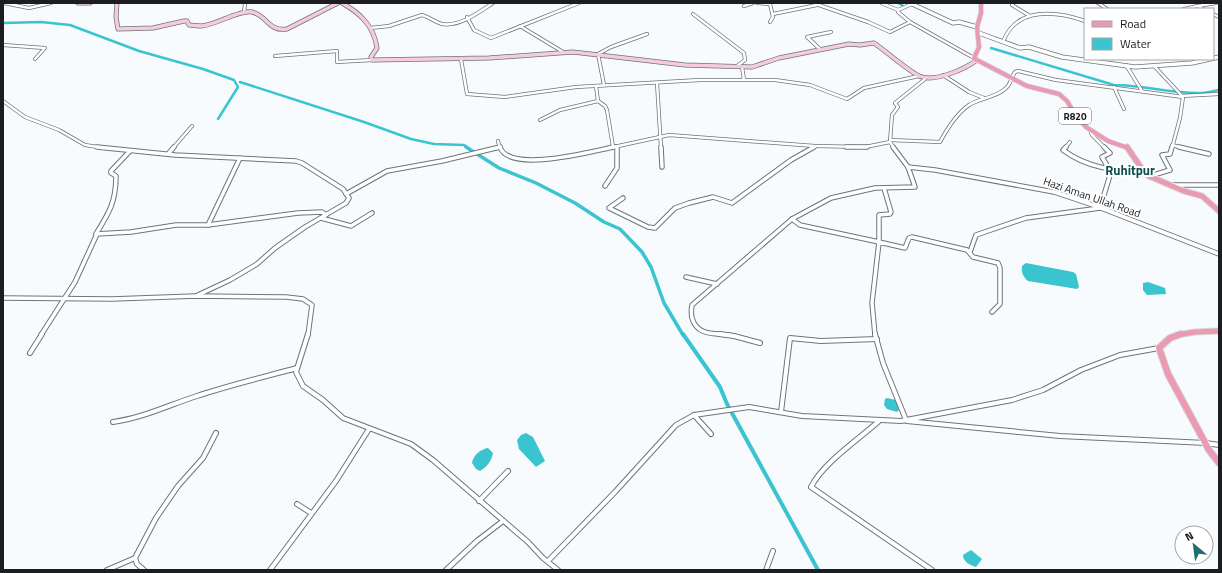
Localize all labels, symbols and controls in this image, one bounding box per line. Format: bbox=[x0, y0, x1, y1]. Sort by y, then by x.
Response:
legend bbox=[1084, 8, 1214, 60]
text: Road bbox=[1120, 14, 1146, 33]
text: Water bbox=[1120, 34, 1151, 53]
road number: R820 bbox=[1059, 108, 1091, 124]
district label: Ruhitpur bbox=[1105, 160, 1155, 180]
street label: Hazi Aman Ullah Road bbox=[1041, 173, 1143, 221]
north arrow bbox=[1174, 525, 1214, 565]
text: N bbox=[1182, 527, 1196, 545]

